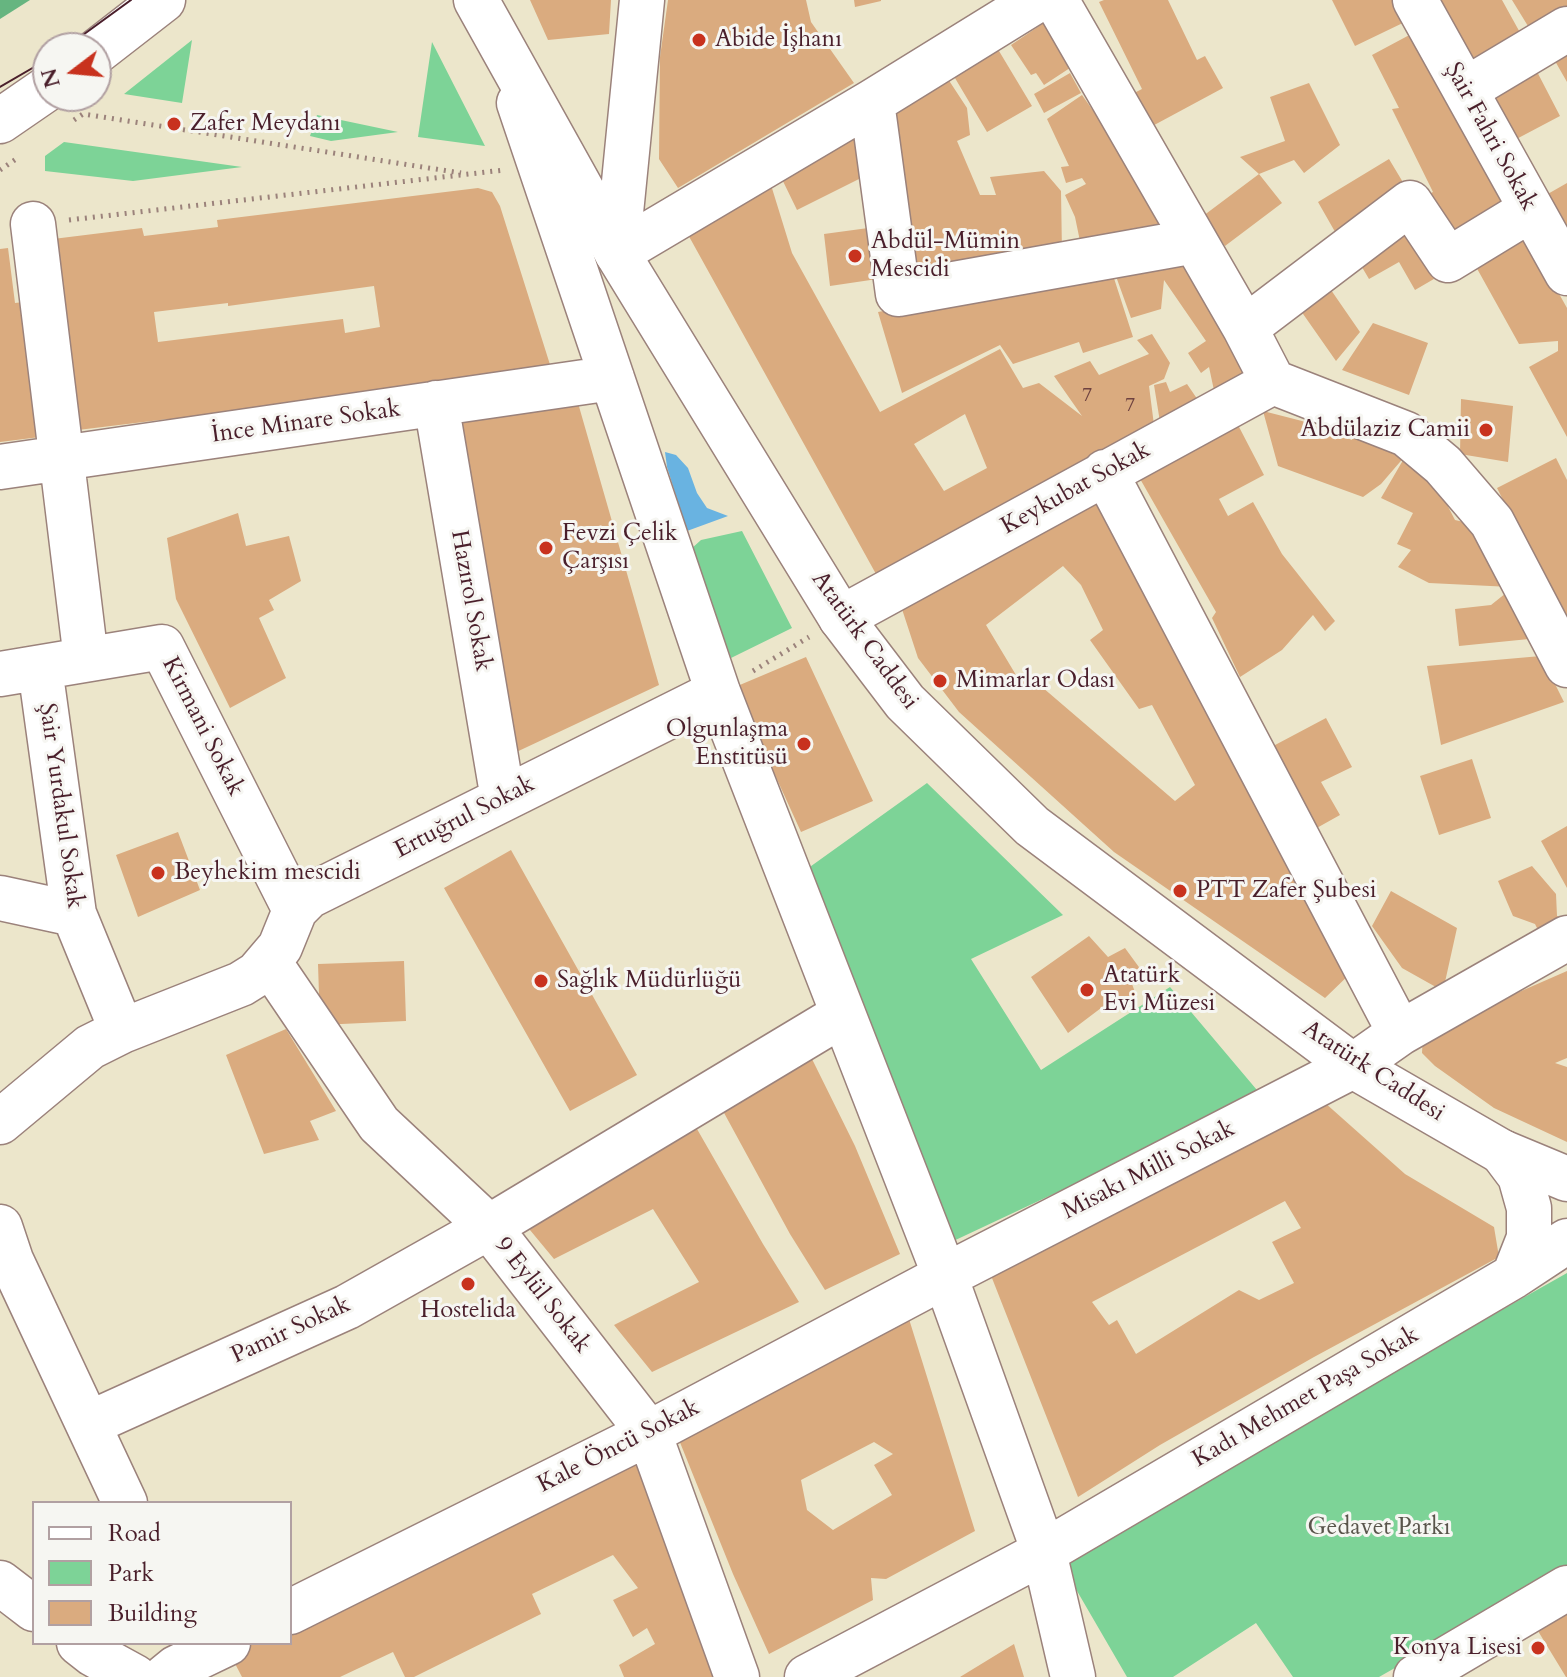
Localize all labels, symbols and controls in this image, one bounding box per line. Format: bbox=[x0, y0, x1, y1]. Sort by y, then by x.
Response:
place label: Abide İşhanı bbox=[715, 26, 842, 54]
marker: Abide İşhanı bbox=[690, 31, 708, 49]
north arrow bbox=[32, 32, 112, 112]
street label: Şair Fahri Sokak bbox=[1438, 58, 1542, 216]
text: N bbox=[34, 65, 68, 91]
place label: Zafer Meydanı bbox=[190, 110, 341, 138]
marker: Zafer Meydanı bbox=[165, 115, 183, 133]
place label: Abdül-Mümin Mescidi bbox=[871, 228, 1020, 284]
marker: Abdül-Mümin Mescidi bbox=[846, 247, 864, 265]
house number: 7 bbox=[1082, 384, 1092, 408]
house number: 7 bbox=[1125, 394, 1135, 418]
street label: İnce Minare Sokak bbox=[210, 395, 402, 451]
place label: Abdülaziz Camii bbox=[1300, 416, 1470, 444]
marker: Abdülaziz Camii bbox=[1477, 421, 1495, 439]
street label: Keykubat Sokak bbox=[997, 436, 1155, 542]
place label: Fevzi Çelik Çarşısı bbox=[562, 520, 678, 576]
street label: Hazırol Sokak bbox=[443, 528, 497, 674]
marker: Fevzi Çelik Çarşısı bbox=[537, 539, 555, 557]
street label: Atatürk Caddesi bbox=[804, 566, 924, 716]
street label: Kirmani Sokak bbox=[155, 653, 249, 801]
place label: Mimarlar Odası bbox=[956, 667, 1115, 695]
marker: Mimarlar Odası bbox=[931, 672, 949, 690]
street label: Şair Yurdakul Sokak bbox=[31, 702, 89, 910]
place label: Olgunlaşma Enstitüsü bbox=[666, 716, 788, 772]
marker: Olgunlaşma Enstitüsü bbox=[795, 735, 813, 753]
street label: Ertuğrul Sokak bbox=[390, 770, 540, 866]
place label: Beyhekim mescidi bbox=[174, 859, 361, 887]
marker: Beyhekim mescidi bbox=[149, 864, 167, 882]
place label: PTT Zafer Şubesi bbox=[1196, 877, 1376, 905]
marker: PTT Zafer Şubesi bbox=[1171, 882, 1189, 900]
place label: Atatürk Evi Müzesi bbox=[1103, 962, 1215, 1018]
place label: Sağlık Müdürlüğü bbox=[557, 967, 741, 995]
marker: Sağlık Müdürlüğü bbox=[532, 972, 550, 990]
marker: Atatürk Evi Müzesi bbox=[1078, 981, 1096, 999]
street label: Atatürk Caddesi bbox=[1296, 1015, 1450, 1129]
street label: Misakı Milli Sokak bbox=[1058, 1115, 1240, 1227]
street label: 9 Eylül Sokak bbox=[488, 1232, 596, 1360]
marker: Hostelida bbox=[459, 1275, 477, 1293]
street label: Pamir Sokak bbox=[227, 1291, 355, 1371]
place label: Hostelida bbox=[420, 1297, 516, 1325]
street label: Kadı Mehmet Paşa Sokak bbox=[1188, 1321, 1424, 1475]
street label: Kale Öncü Sokak bbox=[533, 1394, 705, 1500]
legend bbox=[32, 1501, 292, 1645]
park label: Gedavet Parkı bbox=[1307, 1514, 1451, 1542]
text: Road bbox=[108, 1517, 161, 1550]
text: Park bbox=[108, 1557, 154, 1590]
text: Building bbox=[108, 1597, 197, 1630]
place label: Konya Lisesi bbox=[1393, 1634, 1522, 1662]
marker: Konya Lisesi bbox=[1529, 1639, 1547, 1657]

